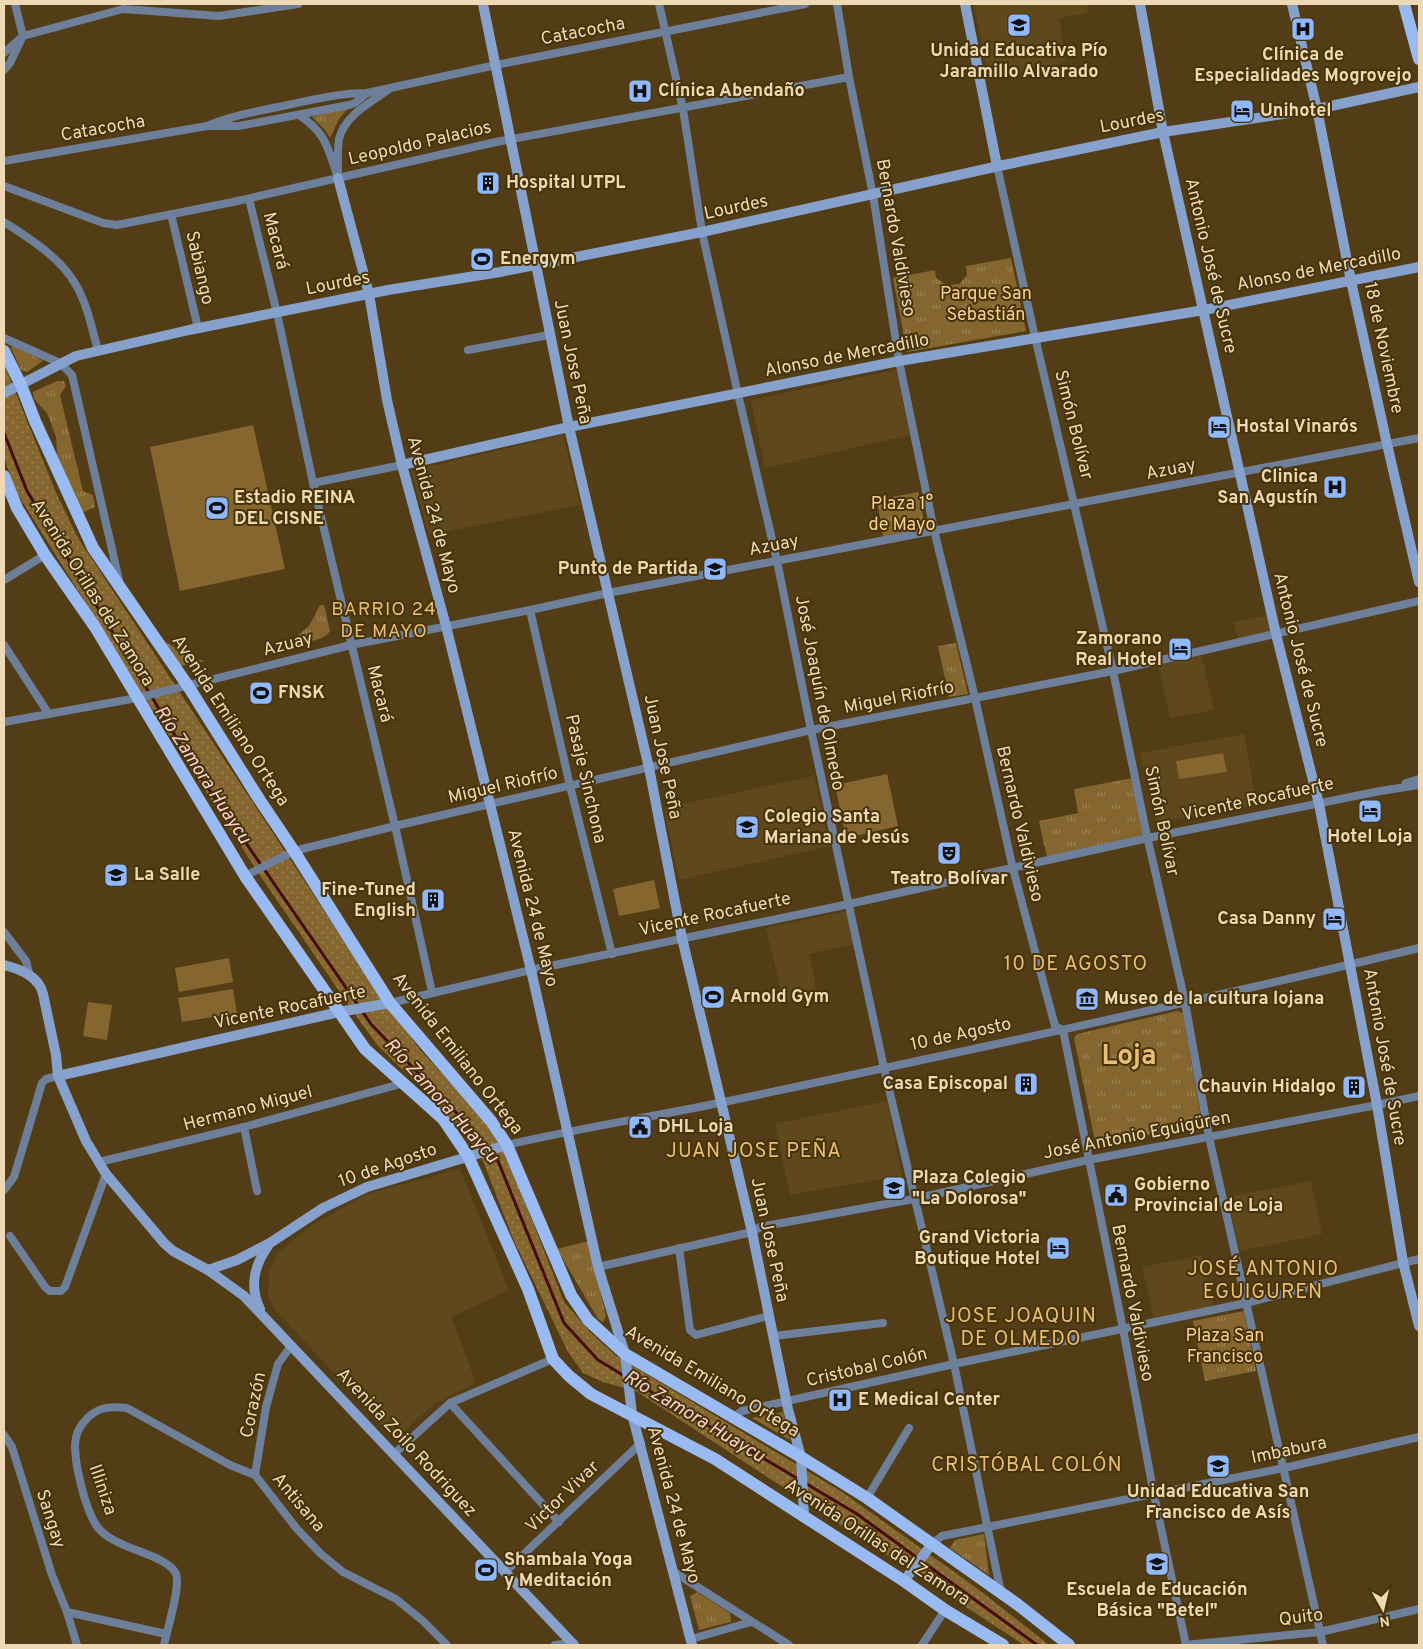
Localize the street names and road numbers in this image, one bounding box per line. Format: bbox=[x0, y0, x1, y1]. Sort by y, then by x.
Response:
street label: Catacocha bbox=[539, 13, 627, 51]
street label: Lourdes bbox=[1098, 105, 1166, 139]
street label: Catacocha bbox=[59, 110, 147, 148]
street label: Leopoldo Palacios bbox=[346, 116, 494, 172]
street label: Bernardo Valdivieso bbox=[870, 157, 920, 319]
street label: Antonio José de Sucre bbox=[1179, 176, 1241, 356]
street label: Lourdes bbox=[702, 190, 770, 226]
street label: Macará bbox=[257, 210, 293, 272]
street label: Sabiango bbox=[179, 229, 219, 307]
street label: Alonso de Mercadillo bbox=[1235, 243, 1403, 297]
street label: Lourdes bbox=[304, 267, 372, 301]
street label: 18 de Noviembre bbox=[1358, 280, 1408, 416]
street label: Juan Jose Peña bbox=[548, 298, 596, 426]
street label: Alonso de Mercadillo bbox=[763, 329, 931, 383]
street label: Simón Bolívar bbox=[1048, 368, 1098, 482]
street label: Avenida 24 de Mayo bbox=[401, 434, 465, 596]
street label: Azuay bbox=[1144, 454, 1198, 486]
street label: Avenida Orillas del Zamora bbox=[25, 495, 159, 691]
street label: Azuay bbox=[747, 530, 801, 562]
street label: Antonio José de Sucre bbox=[1267, 570, 1333, 750]
street label: José Joaquín de Olmedo bbox=[789, 593, 849, 793]
street label: Azuay bbox=[261, 628, 315, 662]
street label: Avenida Emiliano Ortega bbox=[166, 631, 294, 811]
street label: Macará bbox=[361, 663, 397, 725]
street label: Miguel Riofrío bbox=[842, 676, 956, 720]
street label: Juan Jose Peña bbox=[638, 693, 686, 821]
street label: Pasaje Sinchona bbox=[559, 712, 611, 846]
street label: Bernardo Valdivieso bbox=[990, 744, 1048, 904]
street label: Miguel Riofrío bbox=[446, 762, 560, 810]
street label: Simón Bolívar bbox=[1138, 764, 1184, 878]
street label: Vicente Rocafuerte bbox=[1180, 773, 1336, 827]
street label: Avenida 24 de Mayo bbox=[501, 827, 563, 989]
street label: Vicente Rocafuerte bbox=[637, 888, 793, 942]
street label: Antonio José de Sucre bbox=[1357, 967, 1411, 1147]
street label: Avenida Emiliano Ortega bbox=[386, 968, 528, 1140]
street label: Vicente Rocafuerte bbox=[212, 981, 368, 1035]
street label: 10 de Agosto bbox=[908, 1013, 1014, 1057]
street label: Hermano Miguel bbox=[181, 1081, 315, 1137]
street label: José Antonio Eguigüren bbox=[1041, 1107, 1233, 1165]
street label: 10 de Agosto bbox=[336, 1138, 440, 1194]
street label: Juan Jose Peña bbox=[745, 1176, 793, 1304]
street label: Bernardo Valdivieso bbox=[1105, 1222, 1159, 1384]
street label: Avenida Emiliano Ortega bbox=[620, 1321, 804, 1443]
street label: Cristobal Colón bbox=[804, 1343, 930, 1393]
street label: Avenida Zoilo Rodriguez bbox=[331, 1363, 481, 1523]
street label: Corazón bbox=[236, 1370, 272, 1440]
street label: Avenida 24 de Mayo bbox=[641, 1424, 705, 1586]
street label: Imbabura bbox=[1249, 1432, 1329, 1470]
street label: Victor Vivar bbox=[521, 1456, 605, 1538]
street label: Illiniza bbox=[83, 1461, 121, 1519]
street label: Antisana bbox=[266, 1469, 330, 1537]
street label: Avenida Orillas del Zamora bbox=[780, 1474, 974, 1612]
street label: Sangay bbox=[30, 1487, 70, 1551]
street label: Quito bbox=[1278, 1604, 1324, 1632]

